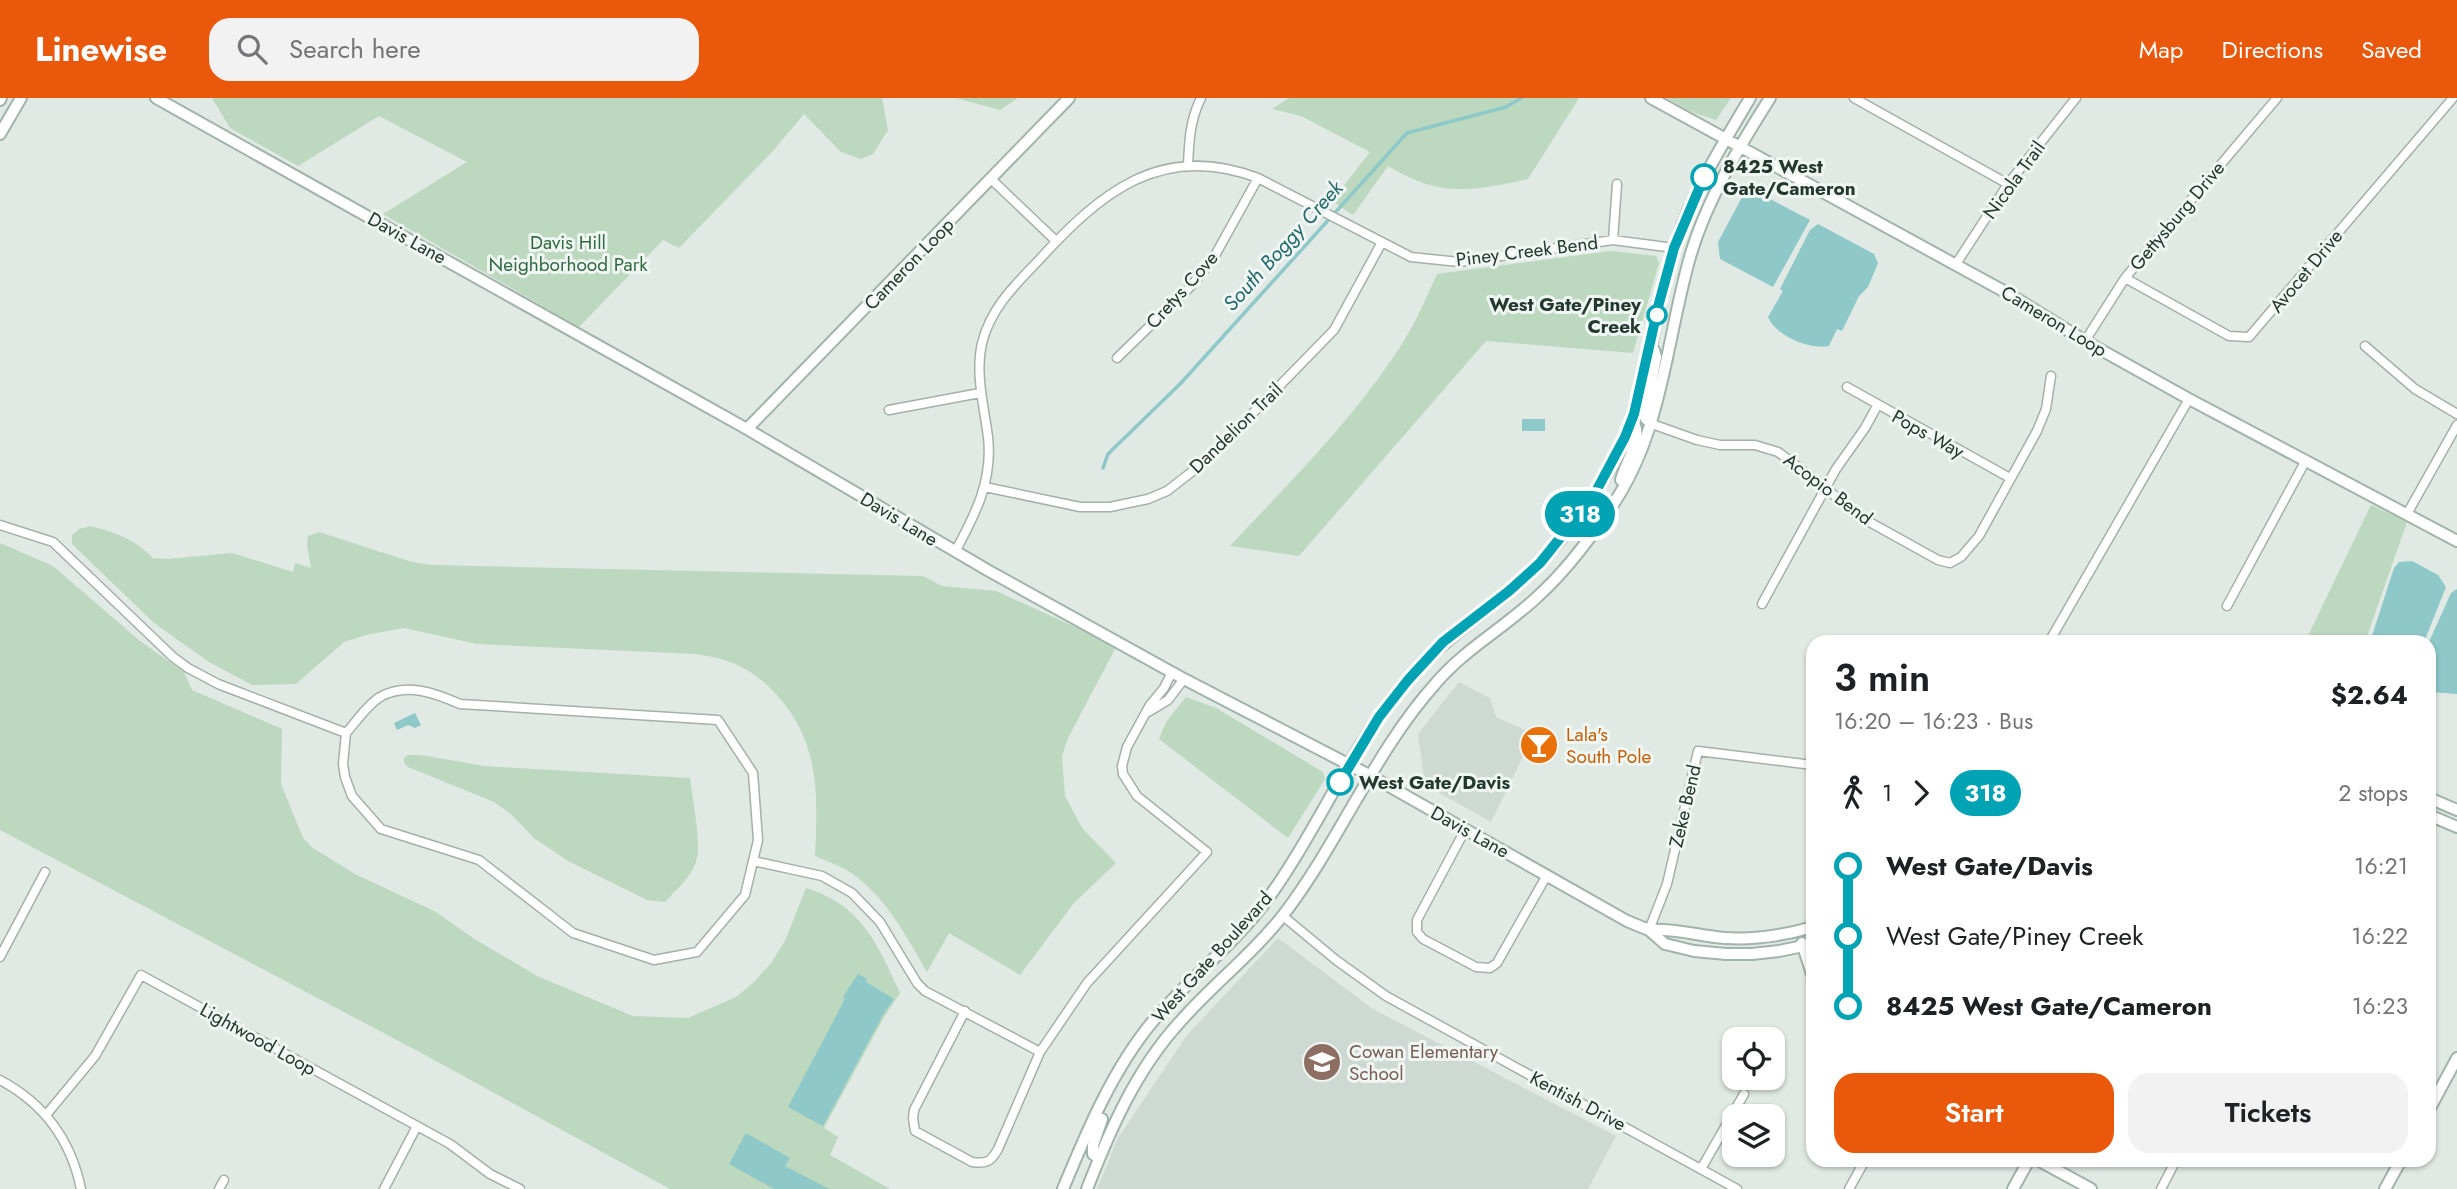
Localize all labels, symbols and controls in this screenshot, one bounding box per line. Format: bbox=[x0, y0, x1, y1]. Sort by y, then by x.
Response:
search box bbox=[209, 18, 699, 81]
text: Linewise bbox=[35, 26, 167, 73]
icon: search bbox=[233, 30, 271, 68]
text: Search here bbox=[289, 30, 421, 68]
text: Map bbox=[2139, 32, 2184, 67]
text: Directions bbox=[2222, 32, 2323, 67]
text: Saved bbox=[2361, 32, 2422, 67]
street label: Nicola Trail bbox=[1976, 135, 2052, 225]
place label: 8425 West Gate/Cameron bbox=[1723, 153, 1856, 202]
street label: Gettysburg Drive bbox=[2123, 155, 2231, 277]
marker: 8425 West Gate/Cameron bbox=[1691, 164, 1717, 190]
water label: South Boggy Creek bbox=[1216, 173, 1351, 318]
street label: Davis Lane bbox=[363, 205, 451, 271]
street label: Cameron Loop bbox=[858, 212, 960, 316]
street label: Avocet Drive bbox=[2263, 223, 2349, 319]
park label: Davis Hill Neighborhood Park bbox=[488, 229, 648, 278]
street label: Piney Creek Bend bbox=[1454, 229, 1600, 273]
street label: Cretys Cove bbox=[1140, 245, 1224, 335]
street label: Cameron Loop bbox=[1996, 279, 2112, 363]
place label: West Gate/Piney Creek bbox=[1489, 291, 1642, 340]
marker: West Gate/Piney Creek bbox=[1647, 305, 1667, 325]
street label: Dandelion Trail bbox=[1183, 377, 1289, 479]
street label: Pops Way bbox=[1887, 403, 1970, 465]
street label: Acopio Bend bbox=[1778, 447, 1878, 531]
street label: Davis Lane bbox=[855, 485, 943, 553]
line badge: 318 bbox=[1540, 491, 1620, 537]
text: 318 bbox=[1559, 496, 1601, 531]
text: 3 min bbox=[1834, 650, 1930, 705]
text: $2.64 bbox=[2331, 676, 2408, 714]
text: 16:20 – 16:23 · Bus bbox=[1834, 704, 2033, 738]
place label: Lala's South Pole bbox=[1566, 721, 1652, 770]
bar icon: Lala's South Pole bbox=[1518, 724, 1560, 766]
street label: Zeke Bend bbox=[1662, 762, 1708, 850]
marker: West Gate/Davis bbox=[1327, 769, 1353, 795]
place label: West Gate/Davis bbox=[1359, 769, 1511, 796]
icon: walk bbox=[1834, 774, 1872, 812]
icon: forward bbox=[1902, 774, 1940, 812]
text: 318 bbox=[1964, 775, 2007, 810]
text: 1 bbox=[1882, 776, 1892, 810]
text: 2 stops bbox=[2338, 776, 2408, 810]
street label: Davis Lane bbox=[1426, 799, 1514, 865]
text: West Gate/Davis bbox=[1886, 847, 2093, 885]
text: 16:21 bbox=[2354, 849, 2408, 883]
street label: West Gate Boulevard bbox=[1146, 885, 1278, 1029]
text: West Gate/Piney Creek bbox=[1886, 917, 2143, 955]
text: 16:22 bbox=[2351, 919, 2408, 953]
text: 8425 West Gate/Cameron bbox=[1886, 987, 2212, 1025]
text: 16:23 bbox=[2352, 989, 2408, 1023]
street label: Lightwood Loop bbox=[195, 996, 321, 1082]
map controls bbox=[1722, 1027, 1785, 1167]
button: locate bbox=[1722, 1027, 1785, 1090]
place label: Cowan Elementary School bbox=[1349, 1038, 1499, 1087]
school or university icon: Cowan Elementary School bbox=[1301, 1041, 1343, 1083]
street label: Kentish Drive bbox=[1525, 1064, 1631, 1138]
button: Start bbox=[1834, 1073, 2114, 1153]
button: Tickets bbox=[2128, 1073, 2408, 1153]
button: layers bbox=[1722, 1104, 1785, 1167]

